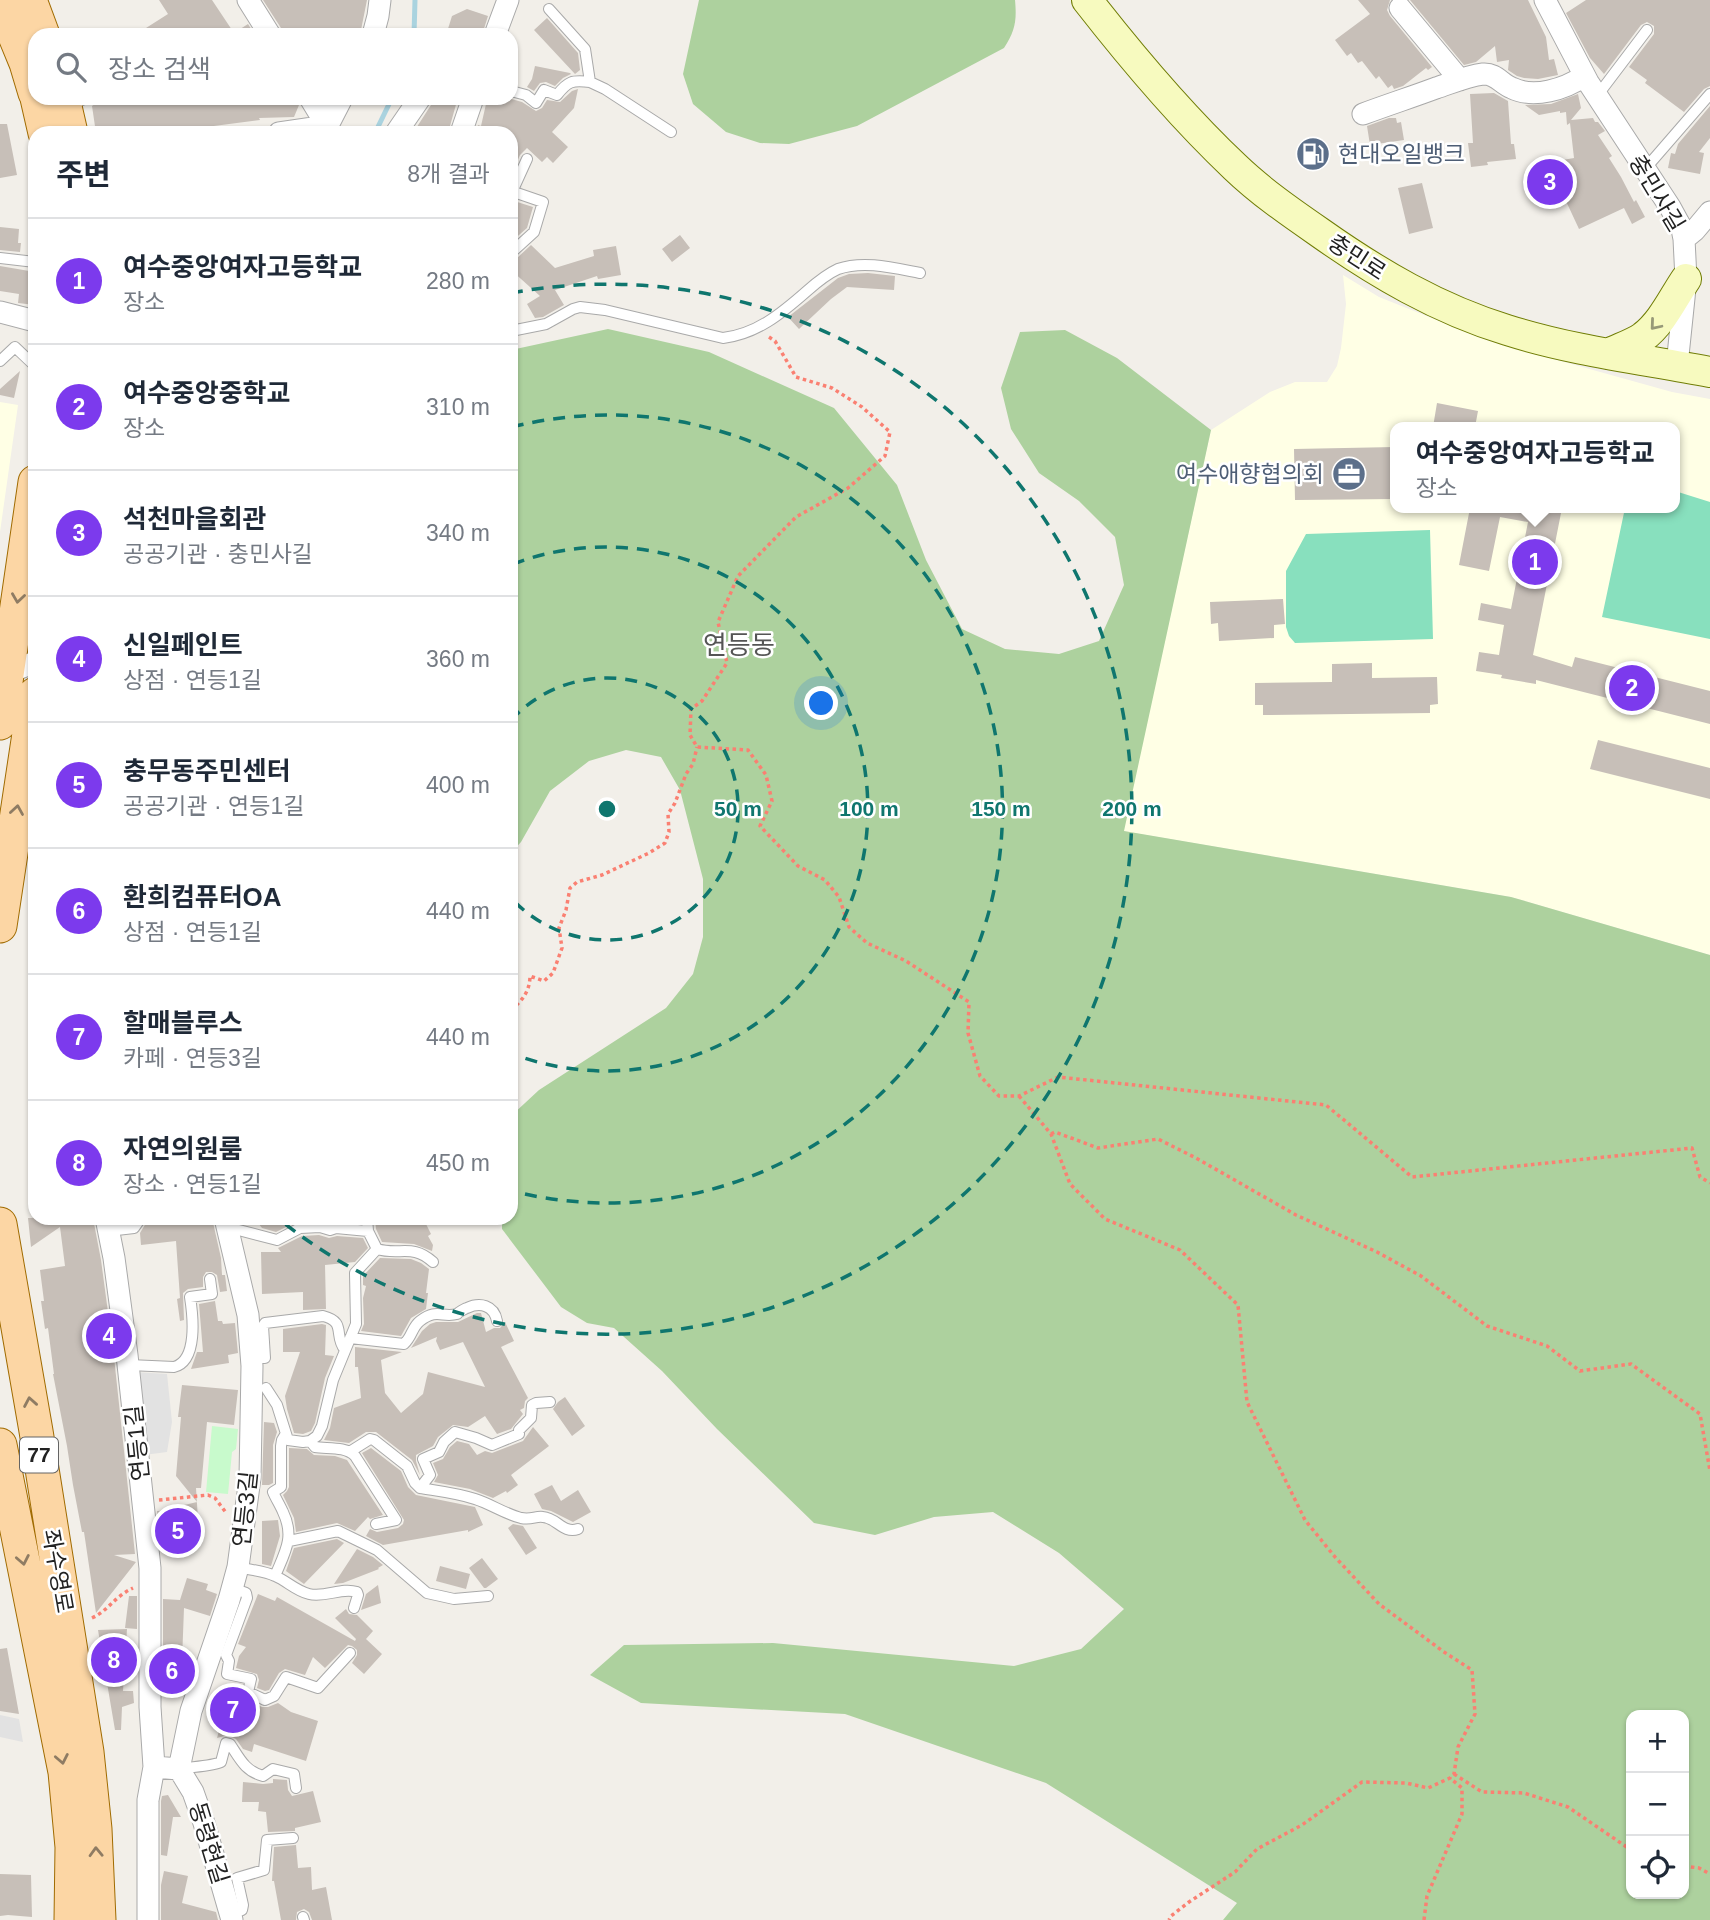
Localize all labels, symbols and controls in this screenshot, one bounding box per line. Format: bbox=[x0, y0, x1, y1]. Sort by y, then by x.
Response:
search box bbox=[28, 28, 518, 105]
icon: search bbox=[52, 48, 90, 86]
text: 장소 검색 bbox=[108, 54, 211, 84]
fuel station icon: 현대오일뱅크 bbox=[1294, 135, 1332, 173]
place label: 현대오일뱅크 bbox=[1338, 141, 1465, 167]
street label: 충민사길 bbox=[1624, 150, 1690, 236]
pin: 3 bbox=[1527, 156, 1573, 208]
text: 주변 bbox=[56, 158, 111, 191]
text: 8개 결과 bbox=[407, 161, 490, 187]
street label: 충민로 bbox=[1323, 229, 1391, 285]
text: 여수중앙여자고등학교 bbox=[123, 252, 362, 282]
text: 1 bbox=[73, 268, 85, 294]
text: 280 m bbox=[426, 268, 490, 294]
text: 장소 bbox=[123, 289, 165, 315]
one-way arrow bbox=[1650, 317, 1663, 329]
text: 여수중앙중학교 bbox=[123, 378, 290, 408]
text: 2 bbox=[73, 394, 85, 420]
text: 310 m bbox=[426, 394, 490, 420]
text: 장소 bbox=[123, 415, 165, 441]
popup bbox=[1390, 422, 1680, 513]
text: 여수중앙여자고등학교 bbox=[1415, 438, 1655, 468]
office icon: 여수애향협의회 bbox=[1330, 455, 1368, 493]
place label: 여수애향협의회 bbox=[1176, 461, 1324, 487]
text: 장소 bbox=[1415, 475, 1458, 501]
text: 석천마을회관 bbox=[123, 504, 267, 534]
text: 3 bbox=[73, 520, 85, 546]
text: 340 m bbox=[426, 520, 490, 546]
pin: 1 bbox=[1512, 536, 1558, 588]
text: 공공기관 · 충민사길 bbox=[123, 541, 313, 567]
one-way arrow bbox=[11, 592, 26, 604]
text: 신일페인트 bbox=[123, 630, 243, 660]
district label: 연등동 bbox=[703, 630, 775, 660]
text: 4 bbox=[73, 646, 85, 672]
text: 360 m bbox=[426, 646, 490, 672]
pin: 2 bbox=[1609, 662, 1655, 714]
text: 상점 · 연등1길 bbox=[123, 667, 262, 693]
your location bbox=[804, 686, 838, 720]
text: 충무동주민센터 bbox=[123, 756, 290, 786]
text: 5 bbox=[73, 772, 85, 798]
text: 400 m bbox=[426, 772, 490, 798]
text: 공공기관 · 연등1길 bbox=[123, 793, 304, 819]
centre of rings bbox=[595, 797, 619, 821]
text: 50 m bbox=[714, 797, 762, 820]
text: 100 m bbox=[839, 797, 899, 820]
text: 150 m bbox=[971, 797, 1031, 820]
text: 200 m bbox=[1102, 797, 1162, 820]
one-way arrow bbox=[10, 804, 25, 815]
text: 환희컴퓨터OA bbox=[123, 882, 282, 912]
text: 6 bbox=[73, 898, 85, 924]
text: 440 m bbox=[426, 898, 490, 924]
text: 상점 · 연등1길 bbox=[123, 919, 262, 945]
text: 할매블루스 bbox=[123, 1008, 243, 1038]
text: 7 bbox=[73, 1024, 85, 1050]
text: 440 m bbox=[426, 1024, 490, 1050]
text: 카페 · 연등3길 bbox=[123, 1045, 262, 1071]
text: 자연의원룸 bbox=[123, 1134, 243, 1164]
text: 8 bbox=[73, 1150, 85, 1176]
text: 450 m bbox=[426, 1150, 490, 1176]
text: 장소 · 연등1길 bbox=[123, 1171, 262, 1197]
pin: 4 bbox=[86, 1310, 132, 1362]
one-way arrow bbox=[24, 1396, 39, 1408]
street label: 연등1길 bbox=[120, 1404, 154, 1482]
road number: 77 bbox=[20, 1438, 58, 1472]
street label: 연등3길 bbox=[228, 1470, 262, 1548]
pin: 5 bbox=[155, 1505, 201, 1557]
street label: 좌수영로 bbox=[38, 1527, 78, 1615]
one-way arrow bbox=[15, 1554, 30, 1566]
pin: 8 bbox=[91, 1634, 137, 1686]
pin: 6 bbox=[149, 1645, 195, 1697]
pin: 7 bbox=[210, 1684, 256, 1736]
map controls bbox=[1626, 1710, 1689, 1899]
button: + bbox=[1626, 1710, 1689, 1773]
one-way arrow bbox=[54, 1753, 69, 1765]
button: − bbox=[1626, 1773, 1689, 1836]
street label: 동령현길 bbox=[184, 1799, 234, 1887]
button: locate bbox=[1626, 1836, 1689, 1899]
one-way arrow bbox=[88, 1846, 103, 1857]

